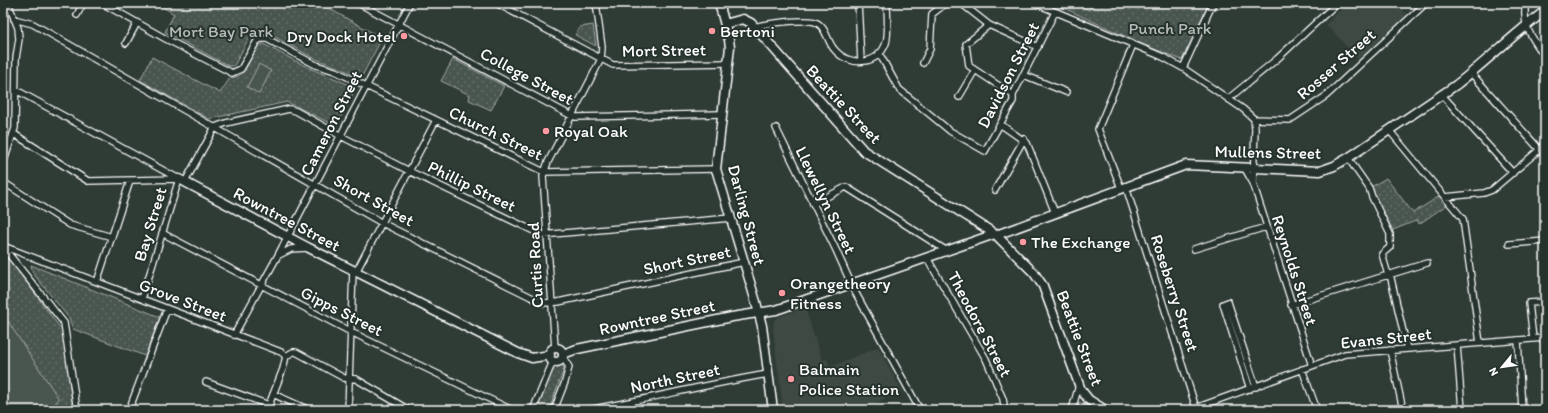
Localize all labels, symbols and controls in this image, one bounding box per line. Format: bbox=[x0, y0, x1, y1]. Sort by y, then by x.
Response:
park label: Punch Park bbox=[1129, 18, 1212, 38]
street label: Davidson Street bbox=[973, 19, 1043, 131]
park label: Mort Bay Park bbox=[169, 21, 273, 41]
place label: Bertoni bbox=[720, 21, 775, 41]
street label: Rosser Street bbox=[1293, 24, 1379, 104]
place label: Dry Dock Hotel bbox=[286, 26, 396, 46]
marker: Bertoni bbox=[707, 26, 717, 36]
marker: Dry Dock Hotel bbox=[399, 31, 409, 41]
street label: Mort Street bbox=[622, 39, 707, 61]
street label: College Street bbox=[477, 43, 577, 109]
street label: Beattie Street bbox=[802, 60, 886, 148]
street label: Cameron Street bbox=[296, 67, 366, 179]
street label: Church Street bbox=[446, 102, 546, 164]
place label: Royal Oak bbox=[554, 121, 628, 141]
marker: Royal Oak bbox=[541, 126, 551, 136]
street label: Mullens Street bbox=[1214, 141, 1322, 163]
street label: Llewellyn Street bbox=[791, 143, 861, 257]
street label: Phillip Street bbox=[425, 156, 519, 216]
street label: Darling Street bbox=[724, 162, 770, 268]
street label: Short Street bbox=[330, 170, 418, 230]
street label: Rowntree Street bbox=[230, 182, 344, 256]
street label: Bay Street bbox=[129, 184, 171, 264]
street label: Reynolds Street bbox=[1268, 212, 1322, 328]
street label: Curtis Road bbox=[523, 221, 547, 309]
place label: The Exchange bbox=[1031, 232, 1130, 252]
street label: Roseberry Street bbox=[1147, 232, 1204, 355]
marker: The Exchange bbox=[1018, 237, 1028, 247]
street label: Short Street bbox=[641, 241, 733, 279]
street label: Theodore Street bbox=[944, 268, 1016, 380]
place label: Orangetheory Fitness bbox=[790, 273, 891, 313]
street label: Grove Street bbox=[136, 274, 230, 326]
street label: Gipps Street bbox=[297, 282, 387, 340]
street label: Beattie Street bbox=[1053, 287, 1107, 389]
marker: Orangetheory Fitness bbox=[777, 288, 787, 298]
street label: Rowntree Street bbox=[597, 295, 717, 339]
street label: Evans Street bbox=[1340, 323, 1432, 353]
north arrow bbox=[1482, 347, 1522, 387]
street label: North Street bbox=[628, 359, 722, 397]
place label: Balmain Police Station bbox=[799, 359, 899, 399]
text: N bbox=[1486, 365, 1501, 378]
marker: Balmain Police Station bbox=[786, 374, 796, 384]

